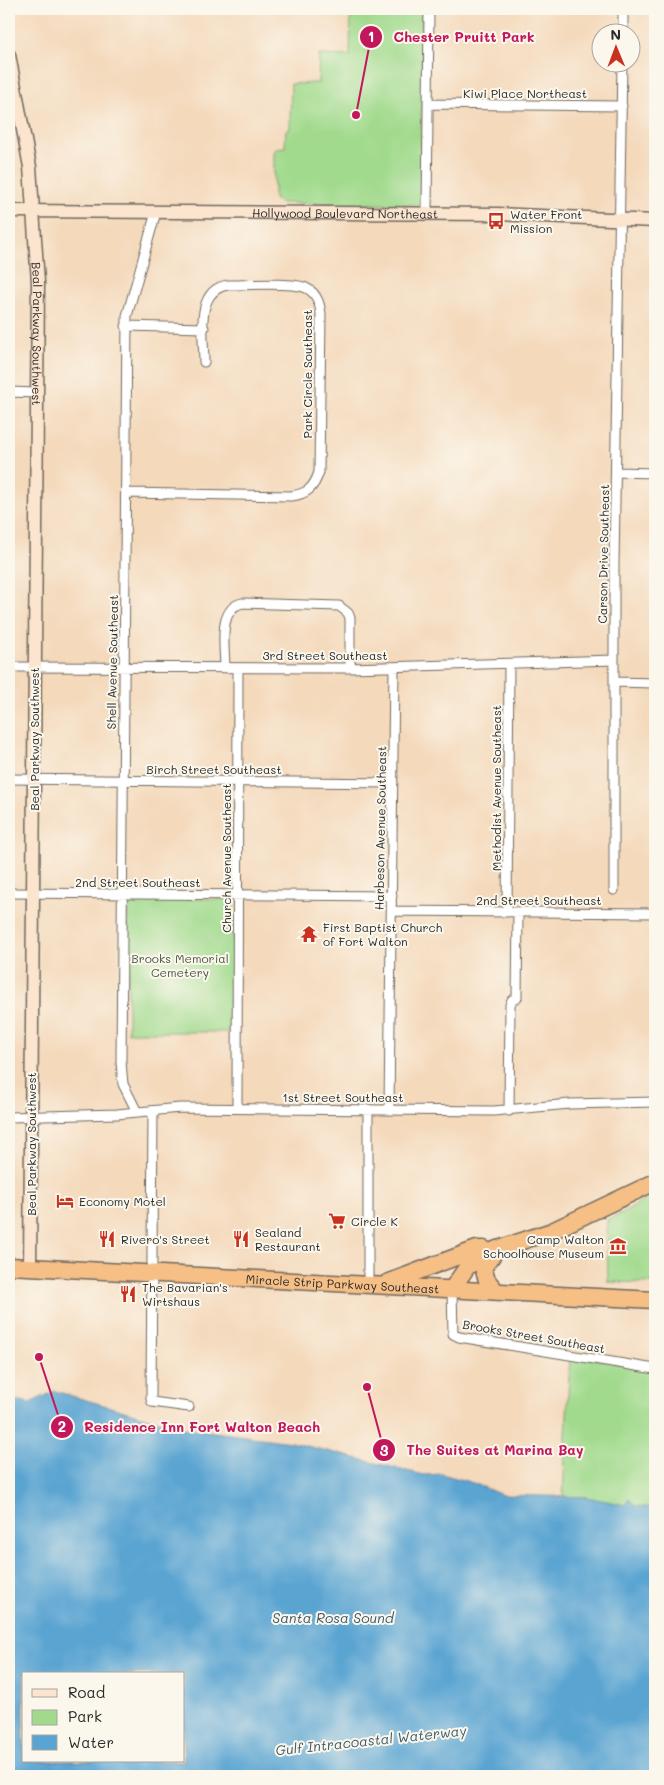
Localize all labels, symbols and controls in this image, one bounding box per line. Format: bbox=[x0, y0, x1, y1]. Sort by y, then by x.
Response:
callout: Chester Pruitt Park bbox=[358, 22, 544, 51]
north arrow bbox=[592, 22, 642, 72]
text: N bbox=[610, 25, 621, 44]
text: 1 bbox=[368, 26, 374, 46]
text: Chester Pruitt Park bbox=[394, 27, 534, 46]
street label: Kiwi Place Northeast bbox=[463, 85, 587, 101]
street label: Hollywood Boulevard Northeast bbox=[252, 204, 438, 222]
place label: Water Front Mission bbox=[510, 206, 582, 236]
bus stop icon: Water Front Mission bbox=[486, 211, 506, 231]
street label: Beal Parkway Southwest bbox=[29, 261, 46, 406]
street label: Park Circle Southeast bbox=[299, 309, 315, 439]
street label: Carson Drive Southeast bbox=[594, 484, 612, 624]
street label: Shell Avenue Southeast bbox=[103, 595, 121, 729]
street label: 3rd Street Southeast bbox=[262, 647, 388, 663]
street label: Beal Parkway Southwest bbox=[26, 667, 42, 811]
street label: Methodist Avenue Southeast bbox=[488, 705, 504, 871]
street label: Harbeson Avenue Southeast bbox=[371, 746, 389, 910]
street label: Birch Street Southeast bbox=[146, 761, 282, 777]
street label: Church Avenue Southeast bbox=[218, 783, 234, 933]
street label: 2nd Street Southeast bbox=[75, 874, 201, 890]
street label: 2nd Street Southeast bbox=[476, 892, 602, 908]
place label: First Baptist Church of Fort Walton bbox=[323, 919, 443, 949]
temple icon: First Baptist Church of Fort Walton bbox=[299, 924, 319, 944]
park label: Brooks Memorial Cemetery bbox=[131, 950, 229, 980]
street label: Beal Parkway Southwest bbox=[23, 1072, 39, 1216]
street label: 1st Street Southeast bbox=[283, 1089, 403, 1105]
hotel icon: Economy Motel bbox=[55, 1191, 75, 1211]
place label: Economy Motel bbox=[79, 1193, 166, 1209]
supermarket icon: Circle K bbox=[327, 1211, 347, 1231]
place label: Circle K bbox=[351, 1213, 399, 1229]
place label: Sealand Restaurant bbox=[255, 1224, 321, 1254]
restaurant icon: Rivero's Street bbox=[97, 1229, 117, 1249]
restaurant icon: Sealand Restaurant bbox=[231, 1229, 251, 1249]
place label: Rivero's Street bbox=[121, 1231, 210, 1247]
place label: Camp Walton Schoolhouse Museum bbox=[483, 1231, 604, 1261]
museum icon: Camp Walton Schoolhouse Museum bbox=[608, 1236, 628, 1256]
street label: Miracle Strip Parkway Southeast bbox=[245, 1270, 440, 1297]
place label: The Bavarian's Wirtshaus bbox=[142, 1279, 228, 1309]
restaurant icon: The Bavarian's Wirtshaus bbox=[118, 1284, 138, 1304]
street label: Brooks Street Southeast bbox=[462, 1316, 606, 1356]
callout: Residence Inn Fort Walton Beach bbox=[49, 1412, 330, 1441]
text: 2 bbox=[58, 1416, 66, 1436]
text: Residence Inn Fort Walton Beach bbox=[84, 1417, 320, 1436]
callout: The Suites at Marina Bay bbox=[371, 1436, 593, 1465]
text: 3 bbox=[379, 1440, 389, 1460]
text: The Suites at Marina Bay bbox=[406, 1440, 584, 1459]
water label: Santa Rosa Sound bbox=[272, 1608, 395, 1627]
legend bbox=[22, 1672, 185, 1762]
text: Road bbox=[68, 1682, 105, 1702]
text: Park bbox=[68, 1706, 102, 1726]
water label: Gulf Intracoastal Waterway bbox=[275, 1720, 468, 1759]
text: Water bbox=[68, 1732, 114, 1752]

